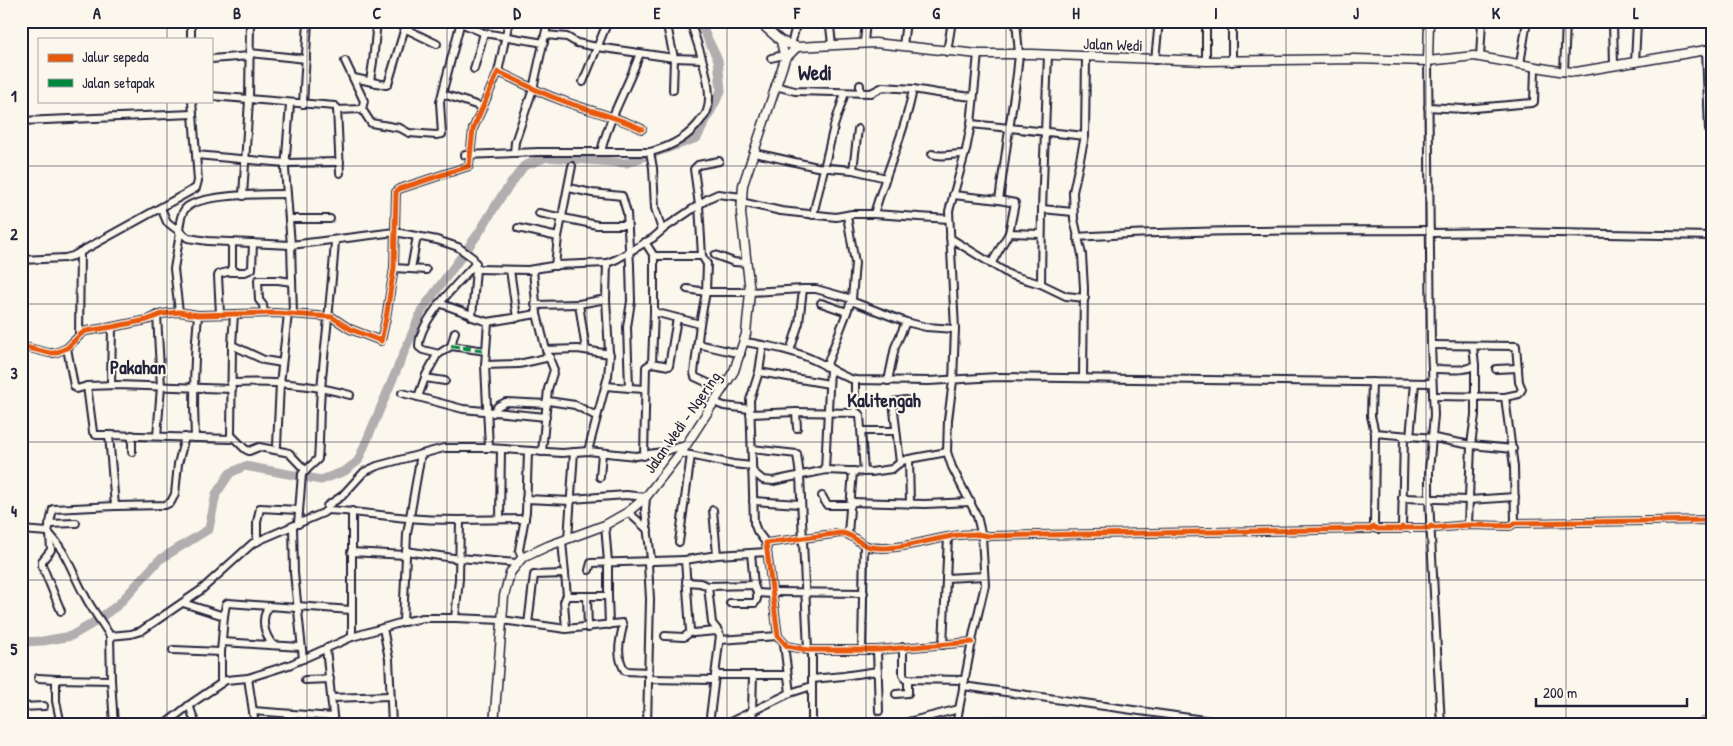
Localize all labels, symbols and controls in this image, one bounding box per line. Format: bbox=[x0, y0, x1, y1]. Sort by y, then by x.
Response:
text: A bbox=[93, 2, 101, 24]
text: B bbox=[233, 2, 241, 24]
text: C bbox=[373, 2, 382, 24]
text: D bbox=[513, 2, 521, 24]
text: E bbox=[653, 2, 661, 24]
text: F bbox=[793, 2, 801, 24]
text: G bbox=[932, 2, 940, 24]
text: H bbox=[1072, 2, 1080, 24]
text: I bbox=[1214, 2, 1218, 24]
text: J bbox=[1353, 2, 1359, 24]
text: K bbox=[1492, 2, 1501, 24]
text: L bbox=[1633, 2, 1639, 24]
street label: Jalan Wedi bbox=[1083, 32, 1143, 56]
legend bbox=[38, 38, 212, 102]
text: Jalur sepeda bbox=[82, 46, 149, 67]
district label: Wedi bbox=[798, 58, 832, 87]
text: Jalan setapak bbox=[82, 72, 155, 93]
text: 1 bbox=[11, 85, 17, 107]
text: 2 bbox=[10, 223, 18, 245]
district label: Pakahan bbox=[110, 354, 166, 380]
text: 3 bbox=[10, 362, 18, 384]
street label: Jalan Wedi - Ngering bbox=[639, 367, 725, 477]
district label: Kalitengah bbox=[847, 387, 921, 414]
text: 4 bbox=[11, 500, 17, 522]
text: 5 bbox=[11, 638, 18, 660]
scale bar bbox=[1536, 676, 1687, 708]
text: 200 m bbox=[1543, 682, 1577, 703]

